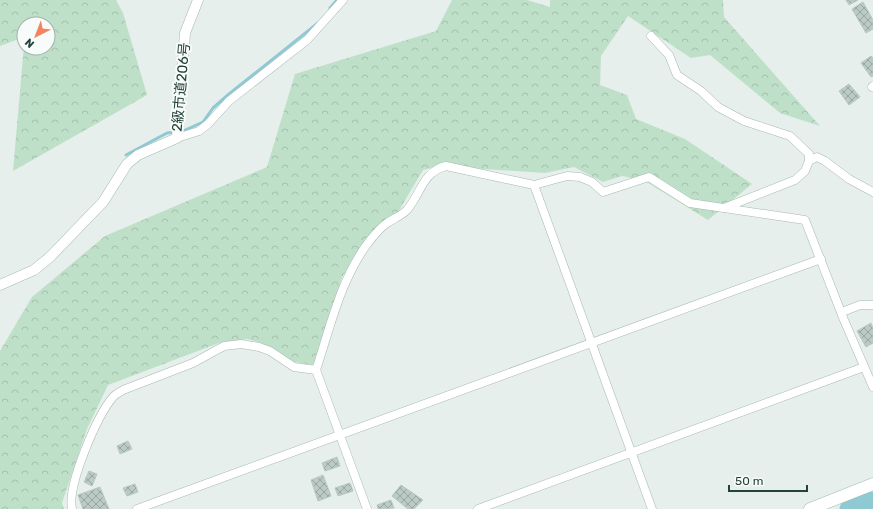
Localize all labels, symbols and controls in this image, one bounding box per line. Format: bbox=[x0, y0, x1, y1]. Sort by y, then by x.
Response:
north arrow bbox=[16, 16, 56, 56]
text: N bbox=[22, 36, 37, 51]
street label: 2級市道206号 bbox=[169, 42, 193, 132]
scale bar bbox=[729, 467, 807, 493]
text: 50 m bbox=[735, 474, 763, 488]

